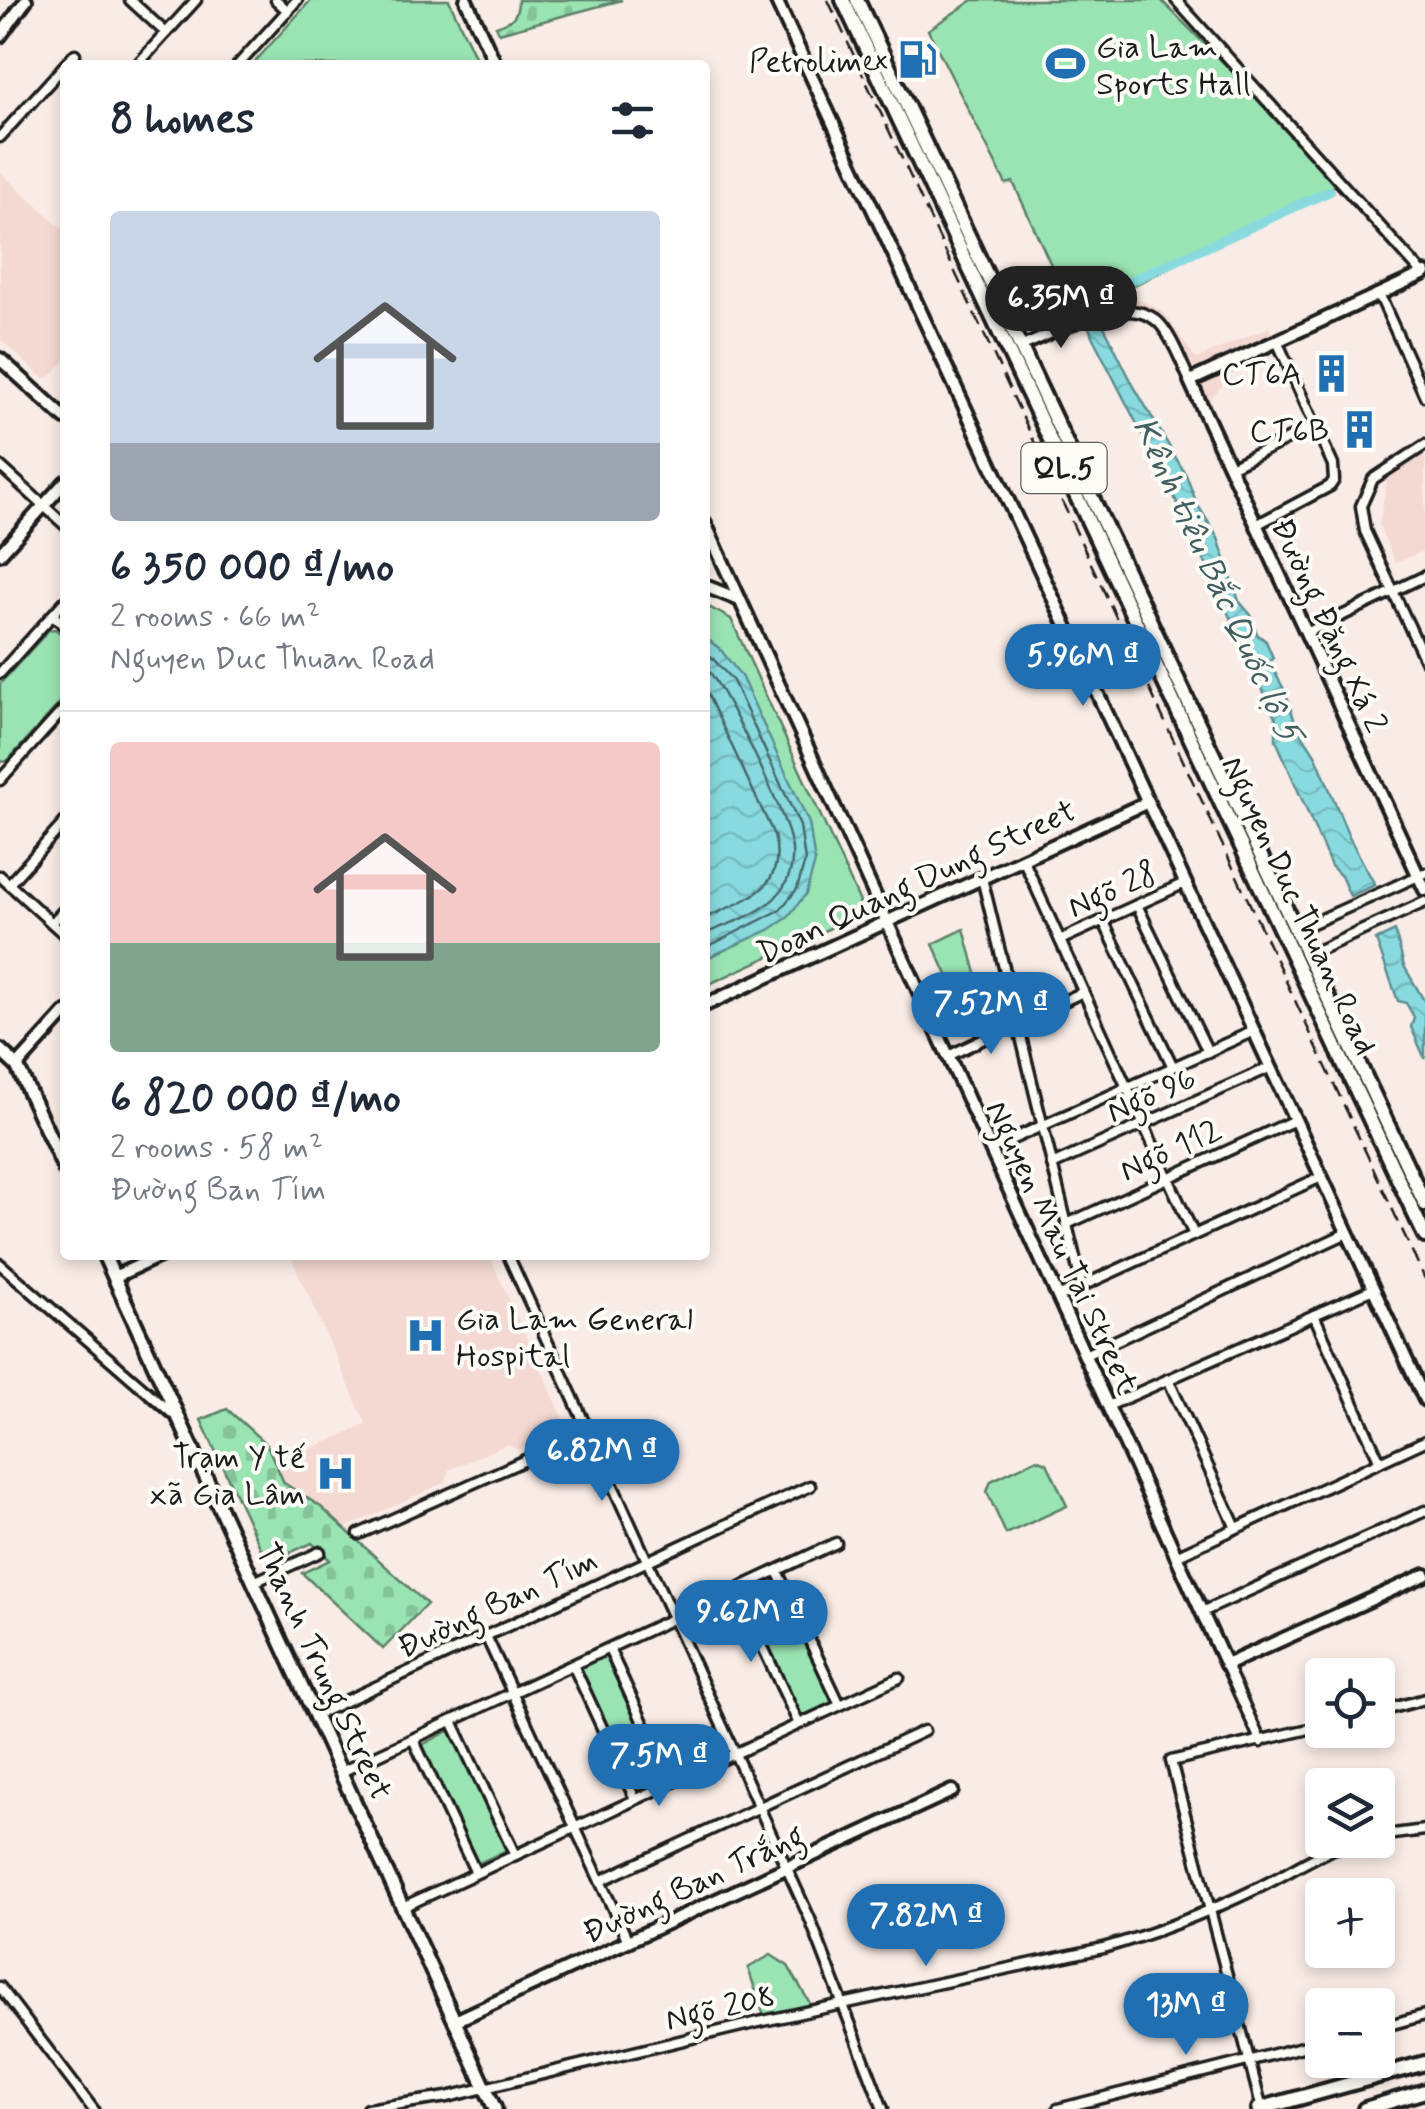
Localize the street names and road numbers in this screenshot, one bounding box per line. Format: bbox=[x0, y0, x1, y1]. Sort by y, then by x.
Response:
road number: QL.5 bbox=[1022, 443, 1106, 493]
street label: Đường Đặng Xá 2 bbox=[1257, 512, 1396, 741]
street label: Nguyen Duc Thuan Road bbox=[1208, 750, 1386, 1063]
street label: Doan Quang Dung Street bbox=[751, 790, 1084, 978]
street label: Ngõ 28 bbox=[1062, 853, 1165, 932]
street label: Ngõ 96 bbox=[1101, 1058, 1204, 1137]
street label: Nguyen Mau Tai Street bbox=[972, 1094, 1148, 1403]
street label: Ngõ 112 bbox=[1113, 1109, 1230, 1195]
street label: Thanh Trung Street bbox=[242, 1536, 401, 1809]
street label: Đường Ban Tím bbox=[391, 1540, 606, 1672]
street label: Đường Ban Trắng bbox=[576, 1815, 813, 1957]
street label: Ngõ 208 bbox=[661, 1976, 780, 2045]

